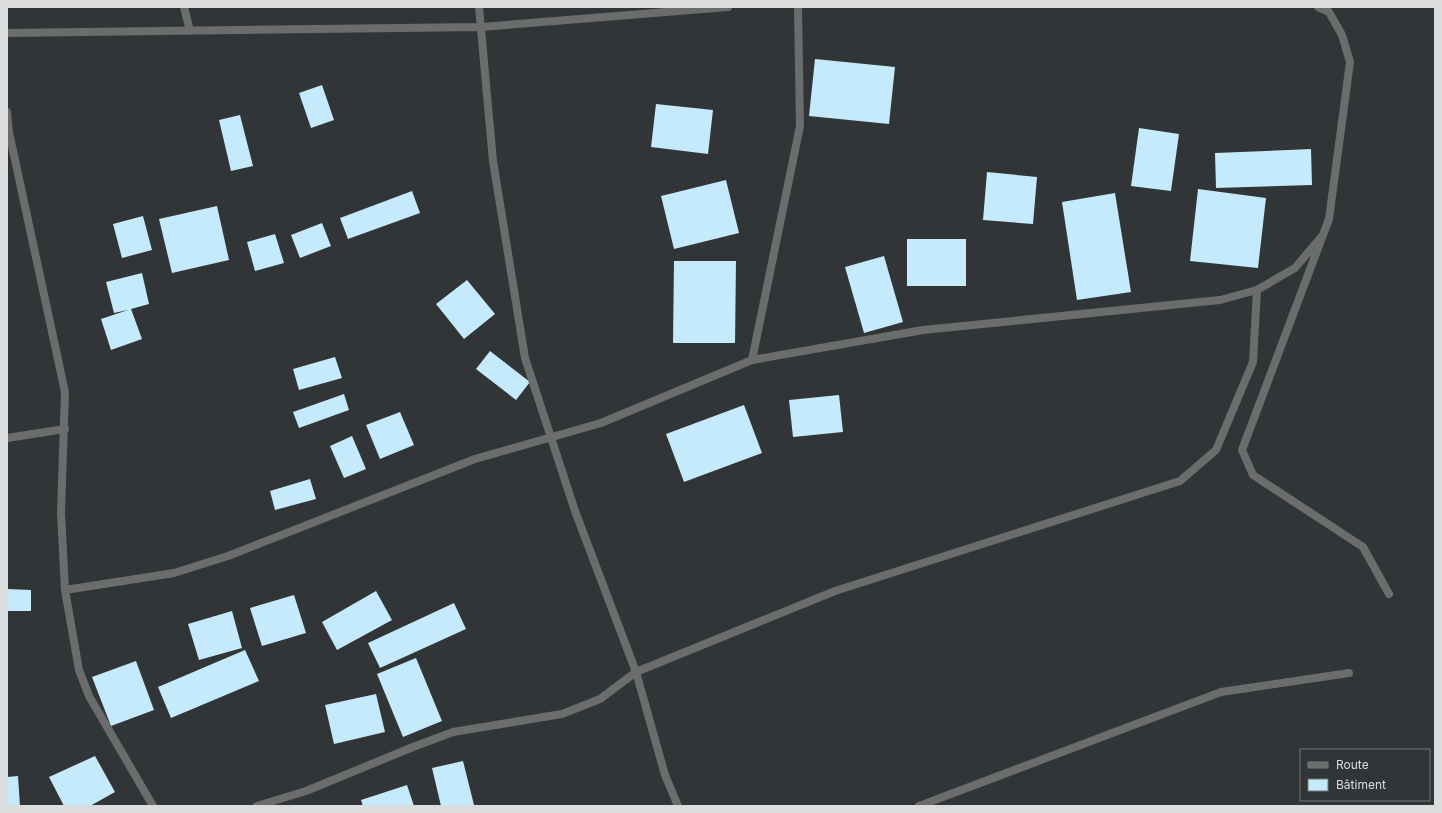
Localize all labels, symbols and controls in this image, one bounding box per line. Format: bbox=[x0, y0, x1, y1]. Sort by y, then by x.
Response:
legend bbox=[1300, 749, 1430, 801]
text: Route bbox=[1336, 757, 1369, 772]
text: Bâtiment bbox=[1336, 777, 1386, 792]

